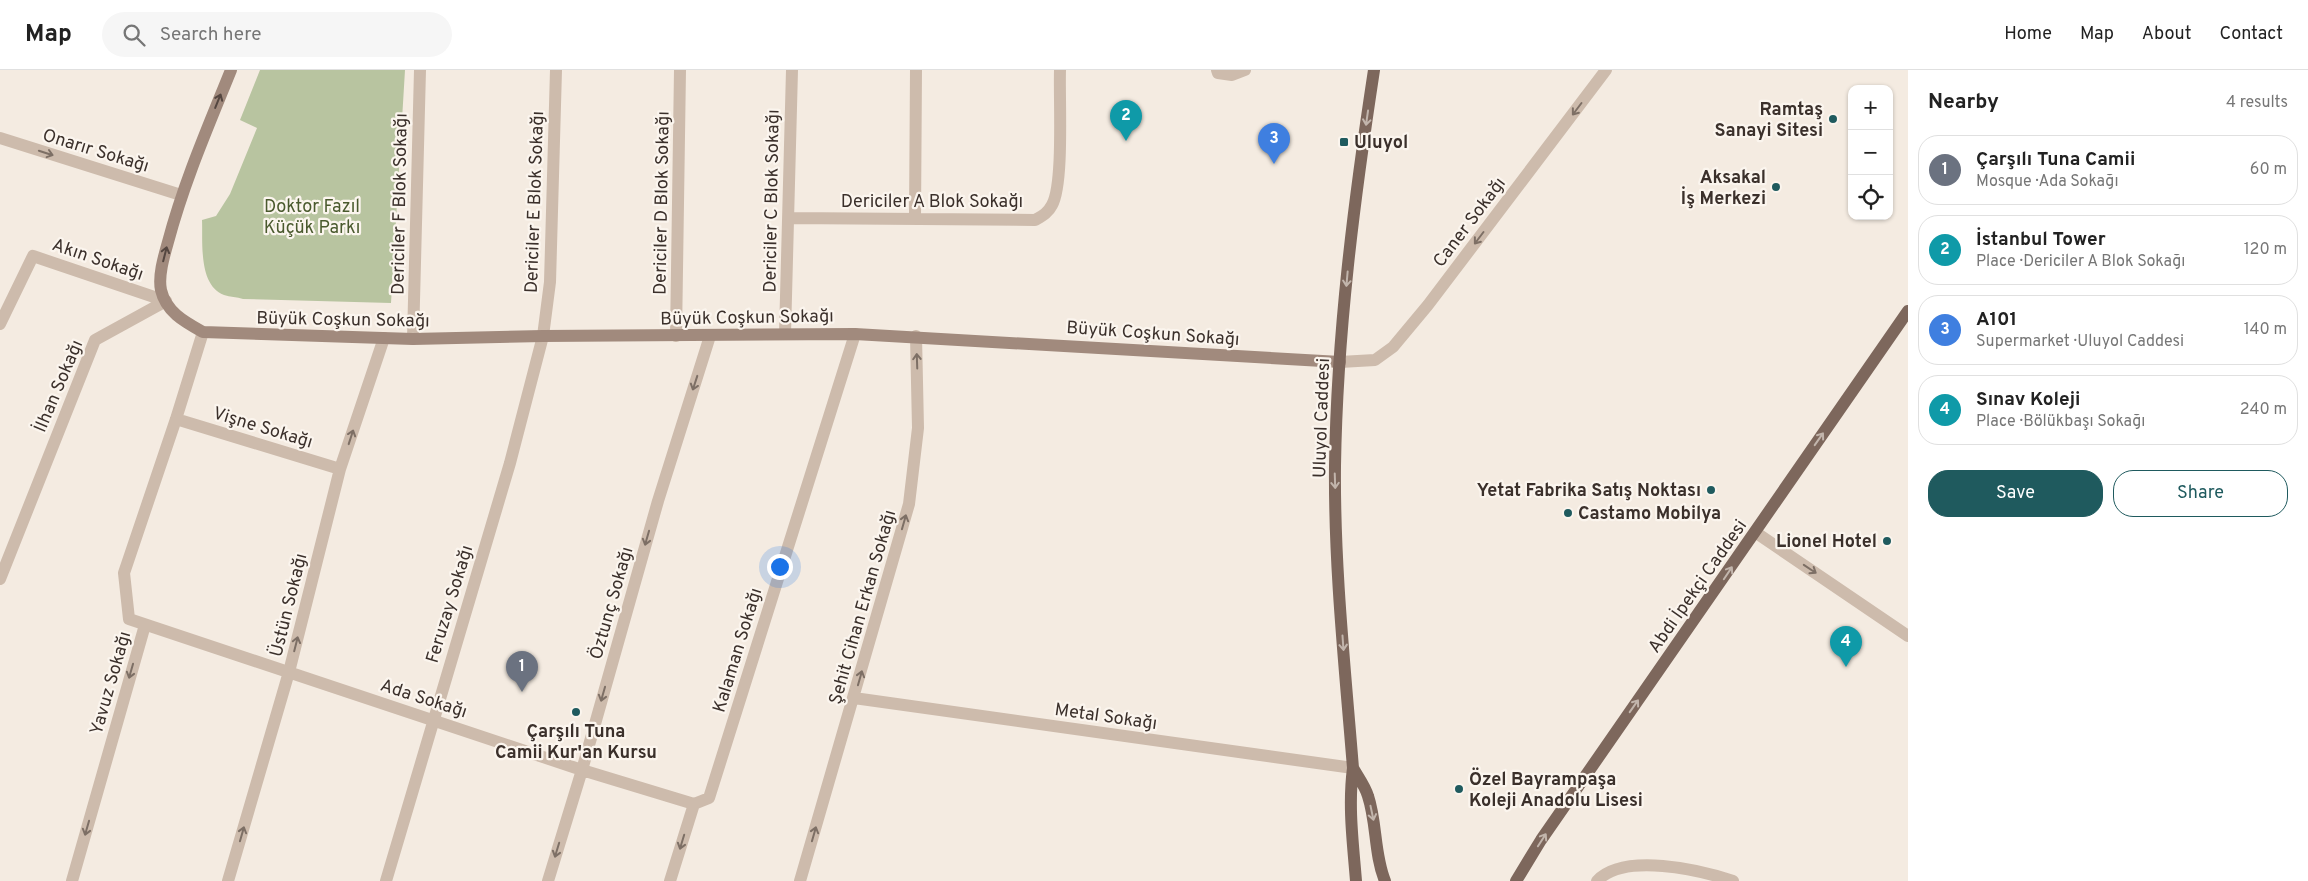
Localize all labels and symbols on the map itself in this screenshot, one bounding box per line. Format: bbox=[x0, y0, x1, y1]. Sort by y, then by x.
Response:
one-way arrow bbox=[215, 93, 224, 108]
place label: Ramtaş Sanayi Sitesi bbox=[1715, 99, 1823, 143]
pin: 2 bbox=[1110, 100, 1142, 141]
one-way arrow bbox=[1572, 102, 1582, 116]
street label: Dericiler C Blok Sokağı bbox=[759, 109, 786, 293]
one-way arrow bbox=[1361, 110, 1371, 126]
street label: Dericiler E Blok Sokağı bbox=[521, 111, 550, 294]
street label: Dericiler D Blok Sokağı bbox=[649, 111, 676, 295]
street label: Dericiler F Blok Sokağı bbox=[387, 113, 414, 295]
marker: Ramtaş Sanayi Sitesi bbox=[1827, 113, 1839, 125]
pin: 3 bbox=[1258, 123, 1290, 164]
street label: Onarır Sokağı bbox=[40, 124, 152, 179]
place label: Uluyol bbox=[1354, 132, 1408, 155]
marker: Uluyol bbox=[1338, 136, 1350, 148]
one-way arrow bbox=[38, 148, 54, 158]
place label: Aksakal İş Merkezi bbox=[1681, 167, 1766, 211]
street label: Caner Sokağı bbox=[1429, 173, 1512, 273]
marker: Aksakal İş Merkezi bbox=[1770, 181, 1782, 193]
street label: Dericiler A Blok Sokağı bbox=[841, 191, 1023, 214]
park label: Doktor Fazıl Küçük Parkı bbox=[264, 196, 360, 240]
one-way arrow bbox=[1473, 231, 1484, 244]
street label: Akın Sokağı bbox=[49, 234, 146, 287]
one-way arrow bbox=[161, 246, 170, 262]
one-way arrow bbox=[1342, 271, 1351, 287]
street label: Büyük Coşkun Sokağı bbox=[660, 305, 834, 332]
street label: Büyük Coşkun Sokağı bbox=[256, 307, 430, 334]
street label: Büyük Coşkun Sokağı bbox=[1066, 317, 1240, 352]
street label: İlhan Sokağı bbox=[28, 336, 89, 436]
one-way arrow bbox=[912, 353, 922, 369]
street label: Uluyol Caddesi bbox=[1309, 358, 1336, 478]
one-way arrow bbox=[690, 374, 700, 390]
street label: Vişne Sokağı bbox=[210, 402, 315, 455]
one-way arrow bbox=[347, 429, 356, 445]
one-way arrow bbox=[1814, 432, 1824, 446]
one-way arrow bbox=[1331, 473, 1340, 489]
place label: Yetat Fabrika Satış Noktası bbox=[1477, 480, 1701, 503]
marker: Yetat Fabrika Satış Noktası bbox=[1705, 484, 1717, 496]
place label: Castamo Mobilya bbox=[1578, 503, 1721, 526]
street label: Şehit Cihan Erkan Sokağı bbox=[825, 507, 902, 707]
marker: Castamo Mobilya bbox=[1562, 507, 1574, 519]
one-way arrow bbox=[899, 514, 909, 530]
street label: Abdi İpekçi Caddesi bbox=[1642, 515, 1753, 658]
one-way arrow bbox=[642, 529, 652, 545]
place label: Lionel Hotel bbox=[1776, 531, 1877, 554]
marker: Lionel Hotel bbox=[1881, 535, 1893, 547]
street label: Feruzay Sokağı bbox=[422, 543, 479, 666]
street label: Öztunç Sokağı bbox=[583, 544, 640, 662]
street label: Üstün Sokağı bbox=[264, 551, 313, 660]
your location bbox=[767, 554, 793, 580]
one-way arrow bbox=[1803, 564, 1817, 574]
one-way arrow bbox=[1723, 567, 1733, 581]
street label: Kalaman Sokağı bbox=[709, 585, 768, 716]
pin: 4 bbox=[1830, 626, 1862, 667]
street label: Yavuz Sokağı bbox=[86, 629, 137, 738]
one-way arrow bbox=[1339, 635, 1348, 651]
one-way arrow bbox=[292, 637, 301, 653]
pin: 1 bbox=[506, 651, 538, 692]
one-way arrow bbox=[126, 663, 136, 679]
one-way arrow bbox=[855, 671, 865, 687]
street label: Ada Sokağı bbox=[377, 675, 470, 724]
one-way arrow bbox=[598, 686, 608, 702]
street label: Metal Sokağı bbox=[1053, 699, 1158, 736]
one-way arrow bbox=[1629, 699, 1639, 713]
marker: Çarşılı Tuna Camii Kur'an Kursu bbox=[570, 706, 582, 718]
place label: Çarşılı Tuna Camii Kur'an Kursu bbox=[495, 721, 657, 765]
place label: Özel Bayrampaşa Koleji Anadolu Lisesi bbox=[1469, 767, 1643, 813]
marker: Özel Bayrampaşa Koleji Anadolu Lisesi bbox=[1453, 783, 1465, 795]
one-way arrow bbox=[1368, 804, 1377, 820]
one-way arrow bbox=[82, 819, 91, 835]
one-way arrow bbox=[237, 827, 247, 843]
one-way arrow bbox=[810, 827, 820, 843]
one-way arrow bbox=[1537, 833, 1547, 847]
one-way arrow bbox=[676, 834, 686, 850]
one-way arrow bbox=[552, 842, 562, 858]

